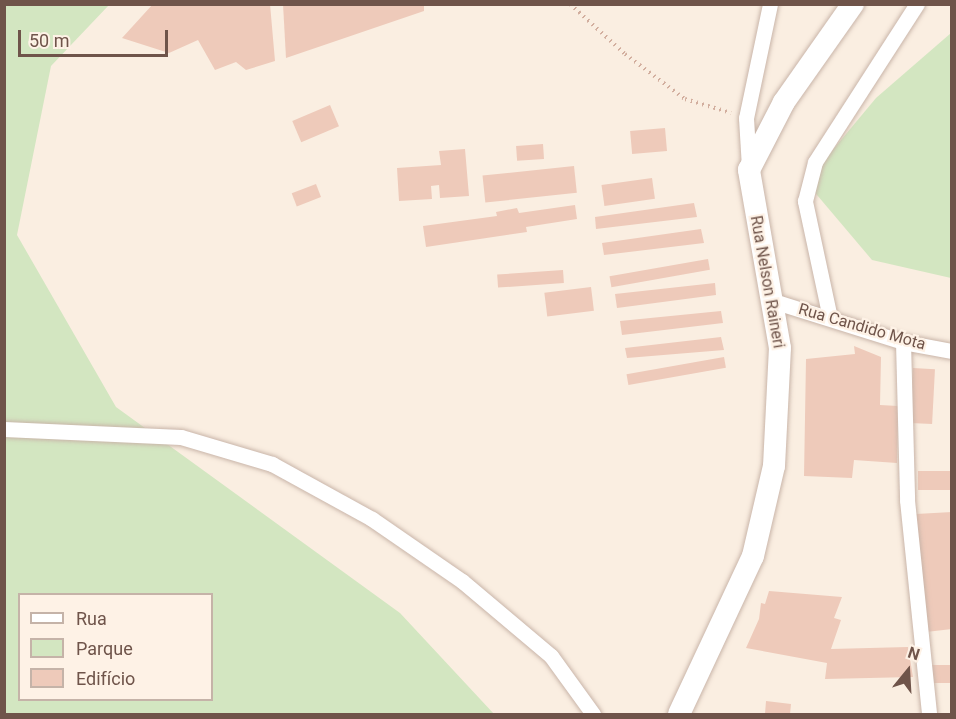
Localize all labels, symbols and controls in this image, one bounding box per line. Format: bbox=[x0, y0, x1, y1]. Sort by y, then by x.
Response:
scale bar bbox=[21, 18, 171, 56]
text: 50 m bbox=[29, 30, 69, 51]
street label: Rua Nelson Raineri bbox=[746, 214, 788, 350]
street label: Rua Candido Mota bbox=[796, 300, 928, 354]
legend bbox=[18, 593, 213, 701]
text: Rua bbox=[76, 608, 107, 629]
text: Parque bbox=[76, 638, 133, 659]
north arrow bbox=[878, 641, 938, 701]
text: N bbox=[905, 643, 922, 664]
text: Edifício bbox=[76, 668, 135, 689]

